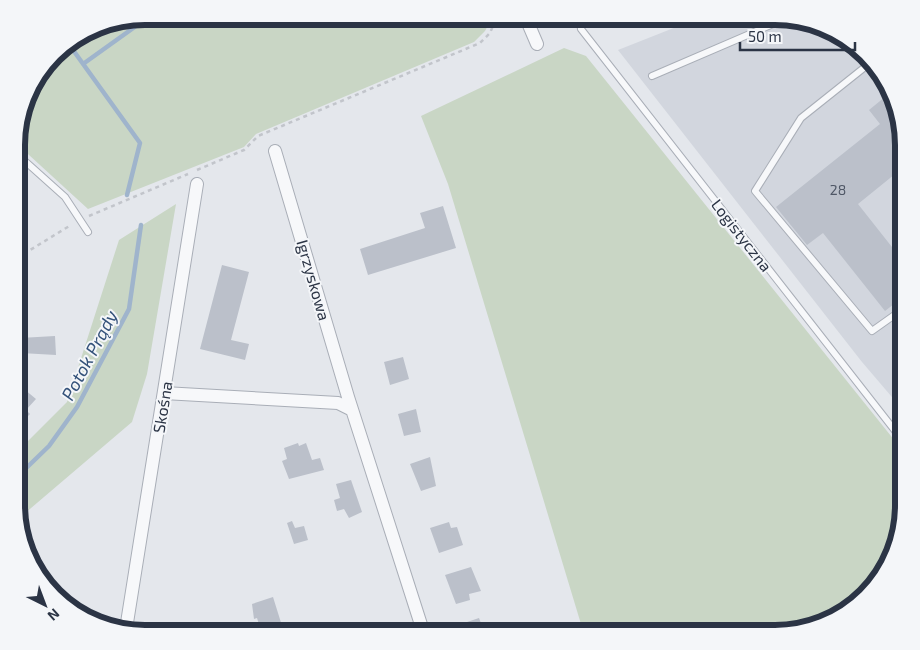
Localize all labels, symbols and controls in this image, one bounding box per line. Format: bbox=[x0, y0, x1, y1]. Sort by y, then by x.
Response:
scale bar bbox=[740, 20, 855, 52]
text: 50 m bbox=[748, 27, 782, 45]
house number: 28 bbox=[830, 181, 846, 198]
street label: Logistyczna bbox=[708, 195, 776, 275]
street label: Igrzyskowa bbox=[293, 237, 335, 323]
water label: Potok Prądy bbox=[56, 306, 122, 404]
street label: Skośna bbox=[149, 380, 175, 434]
north arrow bbox=[20, 580, 70, 630]
text: N bbox=[45, 605, 63, 625]

